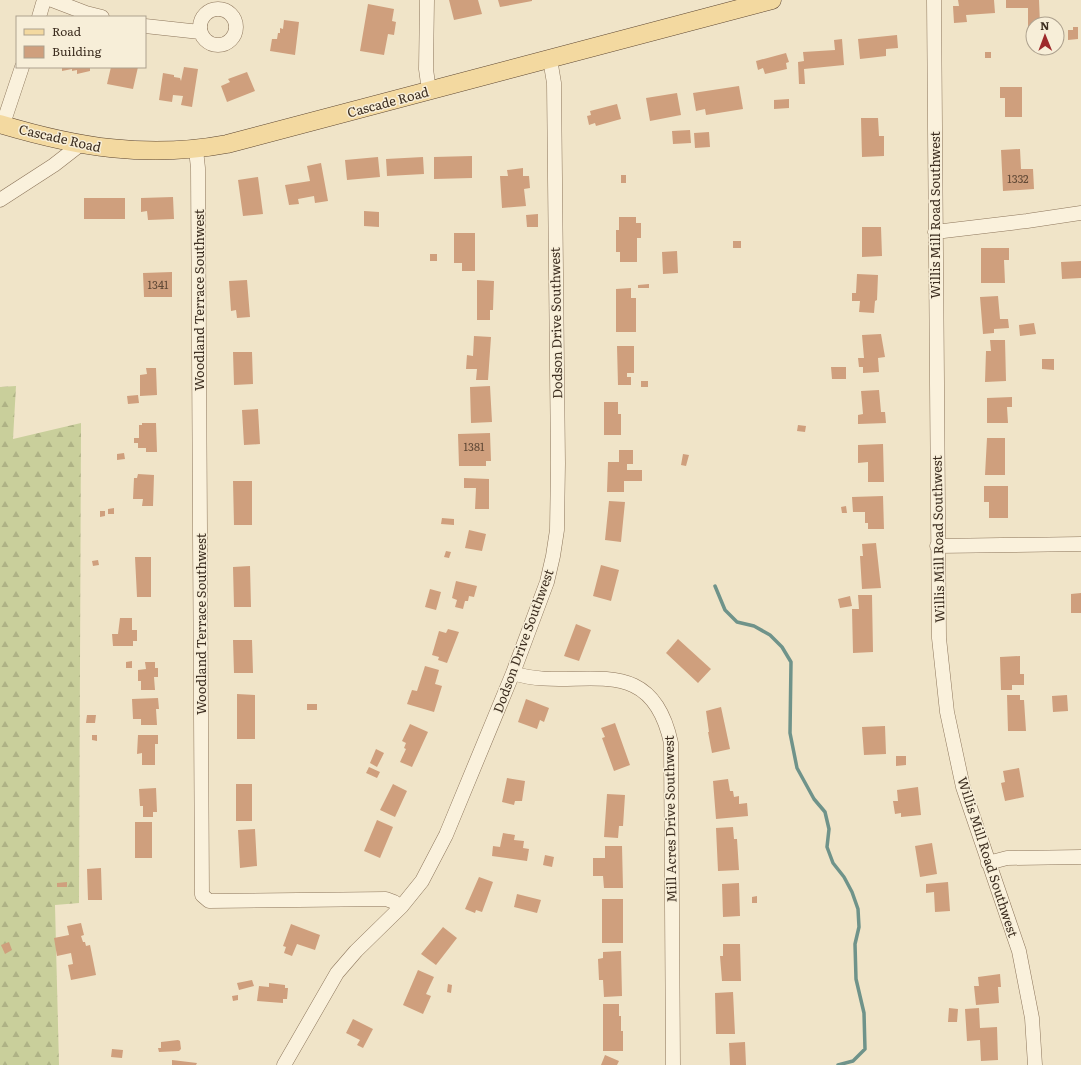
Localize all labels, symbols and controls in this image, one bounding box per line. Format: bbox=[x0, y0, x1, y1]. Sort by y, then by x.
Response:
legend bbox=[16, 16, 146, 68]
north arrow bbox=[1025, 16, 1065, 56]
text: N bbox=[1040, 17, 1050, 33]
text: Road bbox=[52, 22, 82, 40]
text: Building bbox=[52, 42, 102, 60]
street label: Cascade Road bbox=[345, 81, 431, 122]
street label: Cascade Road bbox=[17, 119, 103, 156]
street label: Willis Mill Road Southwest bbox=[925, 130, 944, 299]
house number: 1332 bbox=[1007, 170, 1029, 186]
street label: Woodland Terrace Southwest bbox=[189, 208, 208, 391]
street label: Dodson Drive Southwest bbox=[545, 246, 566, 399]
house number: 1341 bbox=[148, 276, 169, 292]
house number: 1381 bbox=[464, 438, 485, 454]
street label: Willis Mill Road Southwest bbox=[927, 454, 948, 623]
street label: Woodland Terrace Southwest bbox=[191, 532, 210, 715]
street label: Dodson Drive Southwest bbox=[488, 565, 558, 715]
street label: Mill Acres Drive Southwest bbox=[659, 734, 680, 903]
street label: Willis Mill Road Southwest bbox=[954, 774, 1024, 940]

